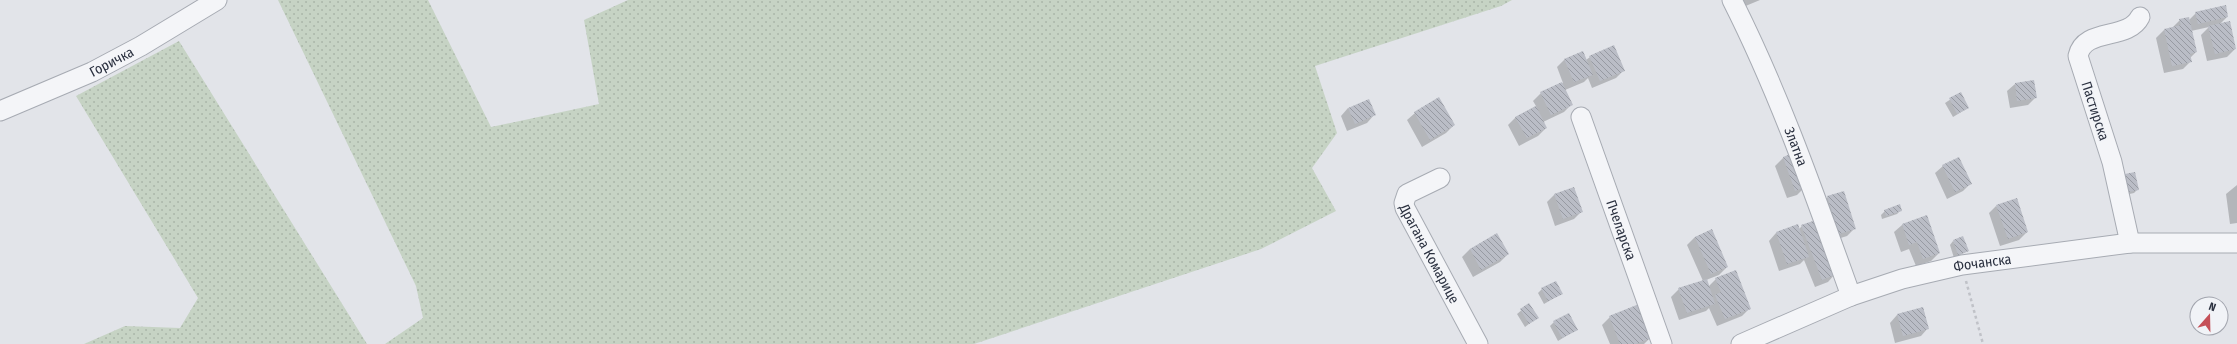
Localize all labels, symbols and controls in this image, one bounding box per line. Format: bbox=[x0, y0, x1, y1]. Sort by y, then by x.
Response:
street label: Горичка bbox=[87, 43, 137, 80]
street label: Пастирска bbox=[2077, 79, 2113, 143]
street label: Златна bbox=[1781, 125, 1811, 169]
street label: Пчеларска bbox=[1603, 198, 1640, 263]
street label: Драгана Комарице bbox=[1395, 200, 1463, 306]
street label: Фочанска bbox=[1952, 250, 2013, 275]
north arrow bbox=[2189, 296, 2229, 336]
text: N bbox=[2207, 300, 2218, 314]

